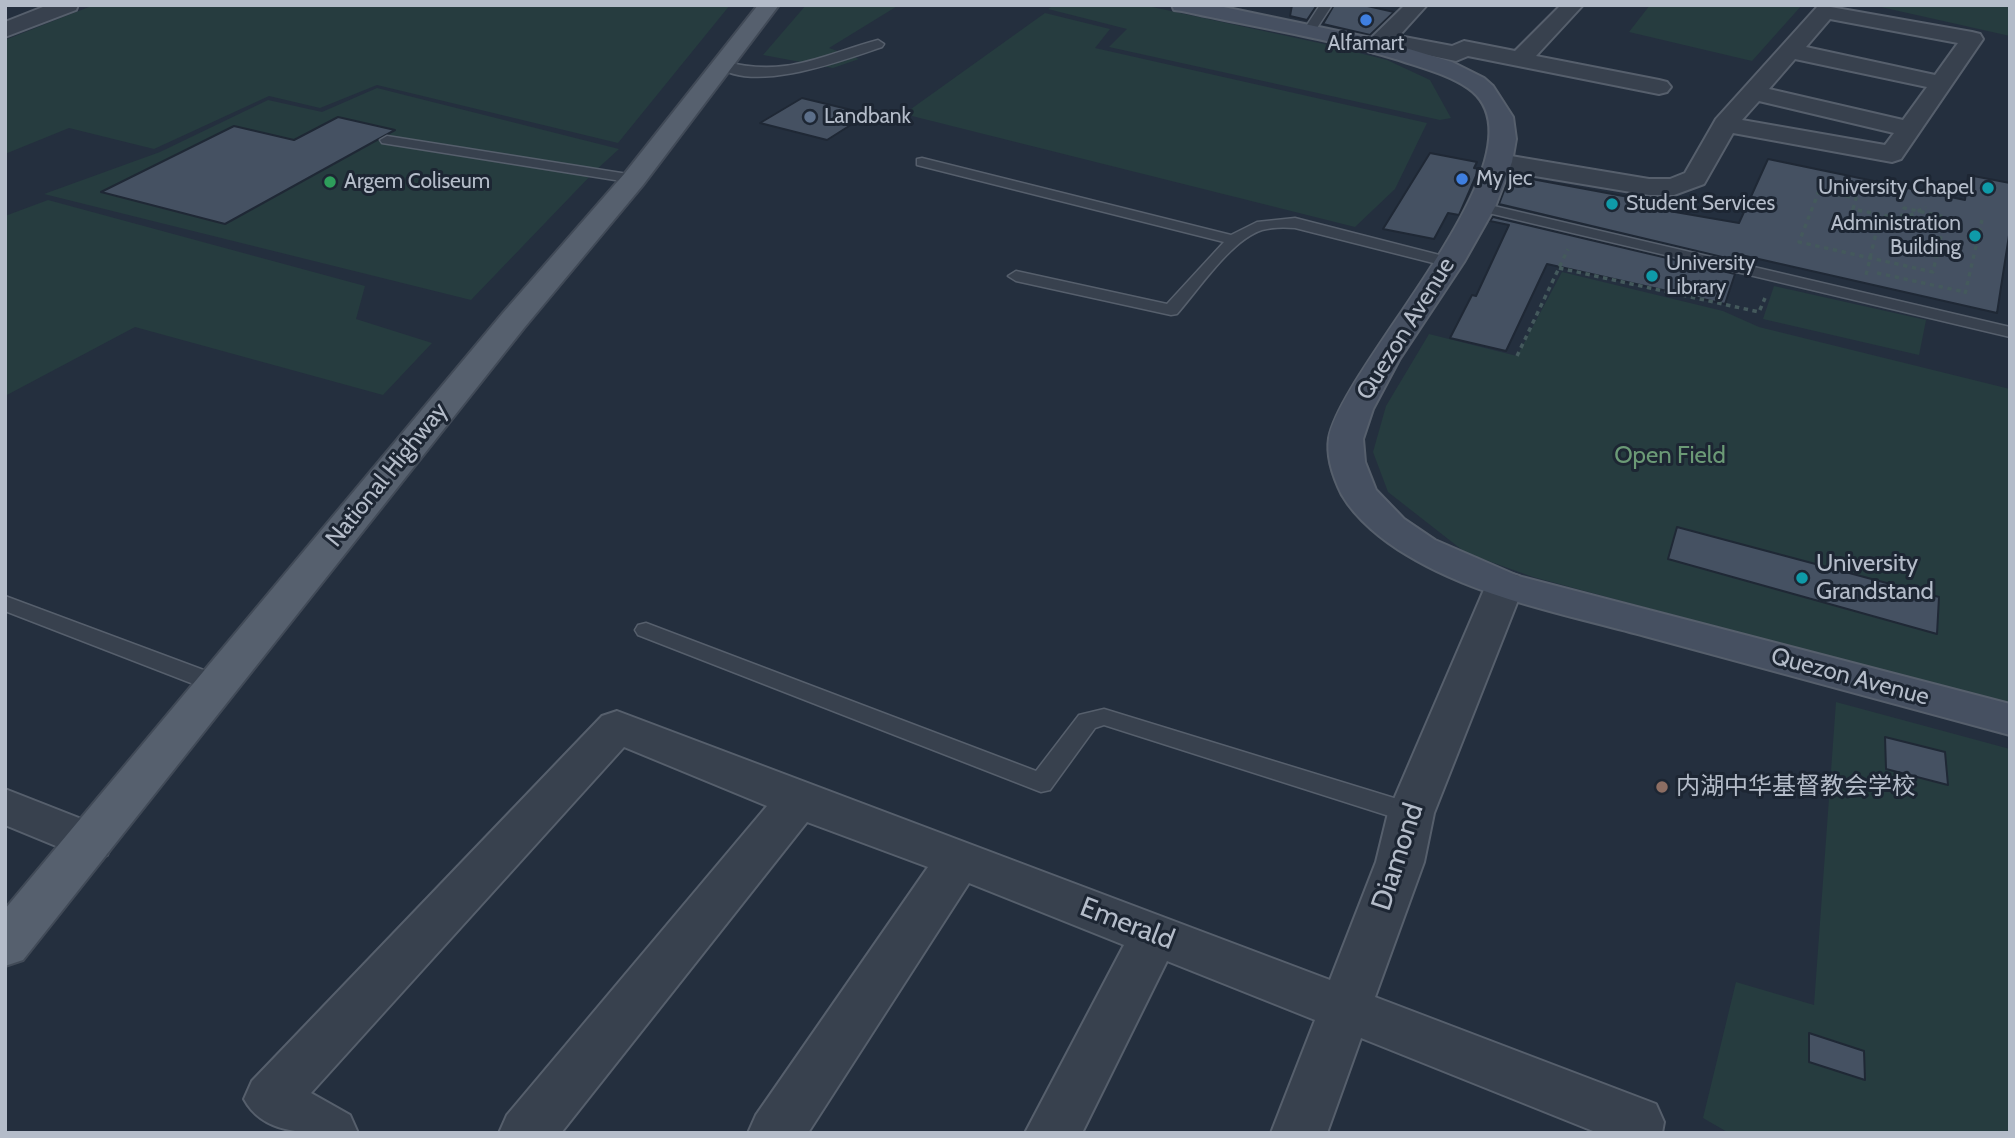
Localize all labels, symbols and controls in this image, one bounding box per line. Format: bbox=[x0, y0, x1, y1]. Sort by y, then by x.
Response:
marker: Alfamart bbox=[1358, 12, 1374, 28]
place label: Alfamart bbox=[1328, 31, 1404, 57]
place label: Landbank bbox=[824, 104, 911, 130]
marker: Landbank bbox=[802, 109, 818, 125]
place label: My jec bbox=[1476, 166, 1533, 192]
place label: Argem Coliseum bbox=[344, 169, 490, 195]
marker: My jec bbox=[1454, 171, 1470, 187]
marker: Argem Coliseum bbox=[322, 174, 338, 190]
place label: University Chapel bbox=[1818, 175, 1974, 201]
marker: University Chapel bbox=[1980, 180, 1996, 196]
place label: Student Services bbox=[1626, 191, 1775, 217]
marker: Student Services bbox=[1604, 196, 1620, 212]
place label: Administration Building bbox=[1831, 211, 1961, 261]
marker: Administration Building bbox=[1967, 228, 1983, 244]
place label: University Library bbox=[1666, 251, 1755, 301]
street label: Quezon Avenue bbox=[1351, 253, 1461, 405]
marker: University Library bbox=[1644, 268, 1660, 284]
street label: National Highway bbox=[320, 397, 454, 553]
park label: Open Field bbox=[1614, 442, 1726, 470]
place label: University Grandstand bbox=[1816, 550, 1934, 606]
marker: University Grandstand bbox=[1794, 570, 1810, 586]
street label: Quezon Avenue bbox=[1768, 642, 1932, 712]
place label: 内湖中华基督教会学校 bbox=[1676, 773, 1916, 801]
marker: 内湖中华基督教会学校 bbox=[1654, 779, 1670, 795]
street label: Diamond bbox=[1365, 799, 1431, 915]
street label: Emerald bbox=[1075, 891, 1179, 957]

